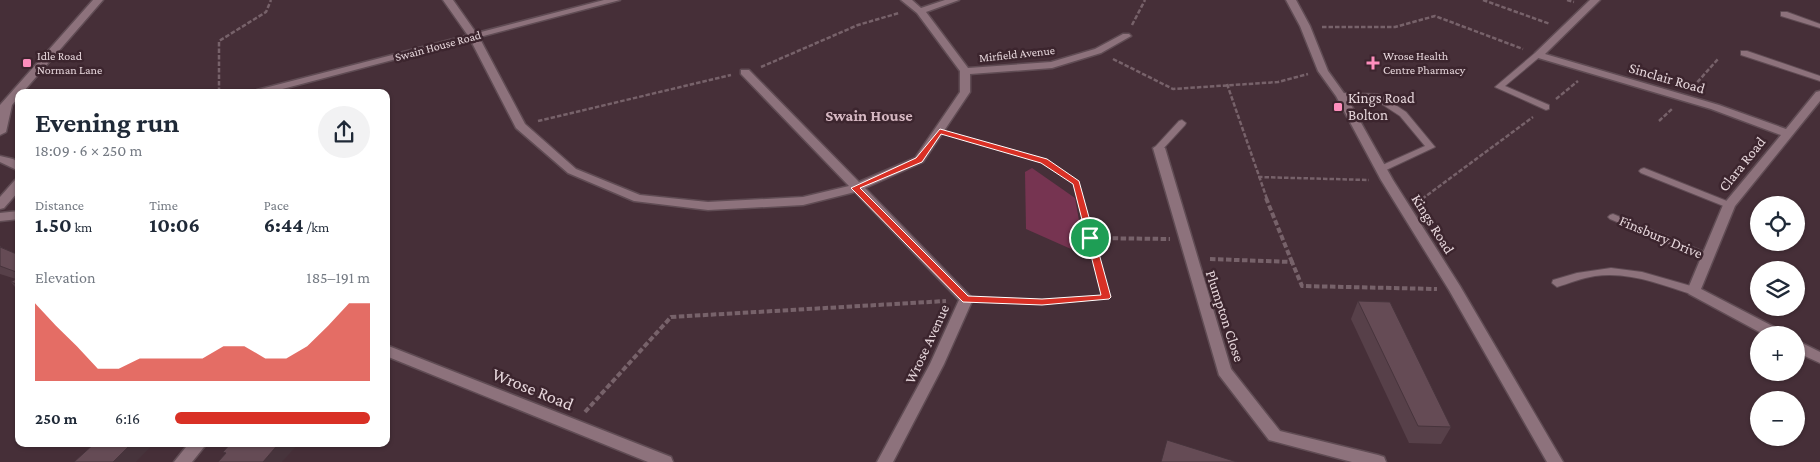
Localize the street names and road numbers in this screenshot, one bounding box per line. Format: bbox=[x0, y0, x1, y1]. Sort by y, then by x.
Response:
street label: Swain House Road bbox=[394, 28, 483, 64]
street label: Mirfield Avenue bbox=[978, 43, 1056, 65]
street label: Sinclair Road bbox=[1627, 59, 1707, 97]
street label: Clara Road bbox=[1715, 134, 1769, 194]
street label: Kings Road bbox=[1408, 191, 1458, 257]
street label: Finsbury Drive bbox=[1617, 212, 1705, 263]
street label: Plumpton Close bbox=[1202, 268, 1247, 364]
street label: Wrose Avenue bbox=[902, 302, 952, 386]
street label: Wrose Road bbox=[489, 364, 577, 415]

